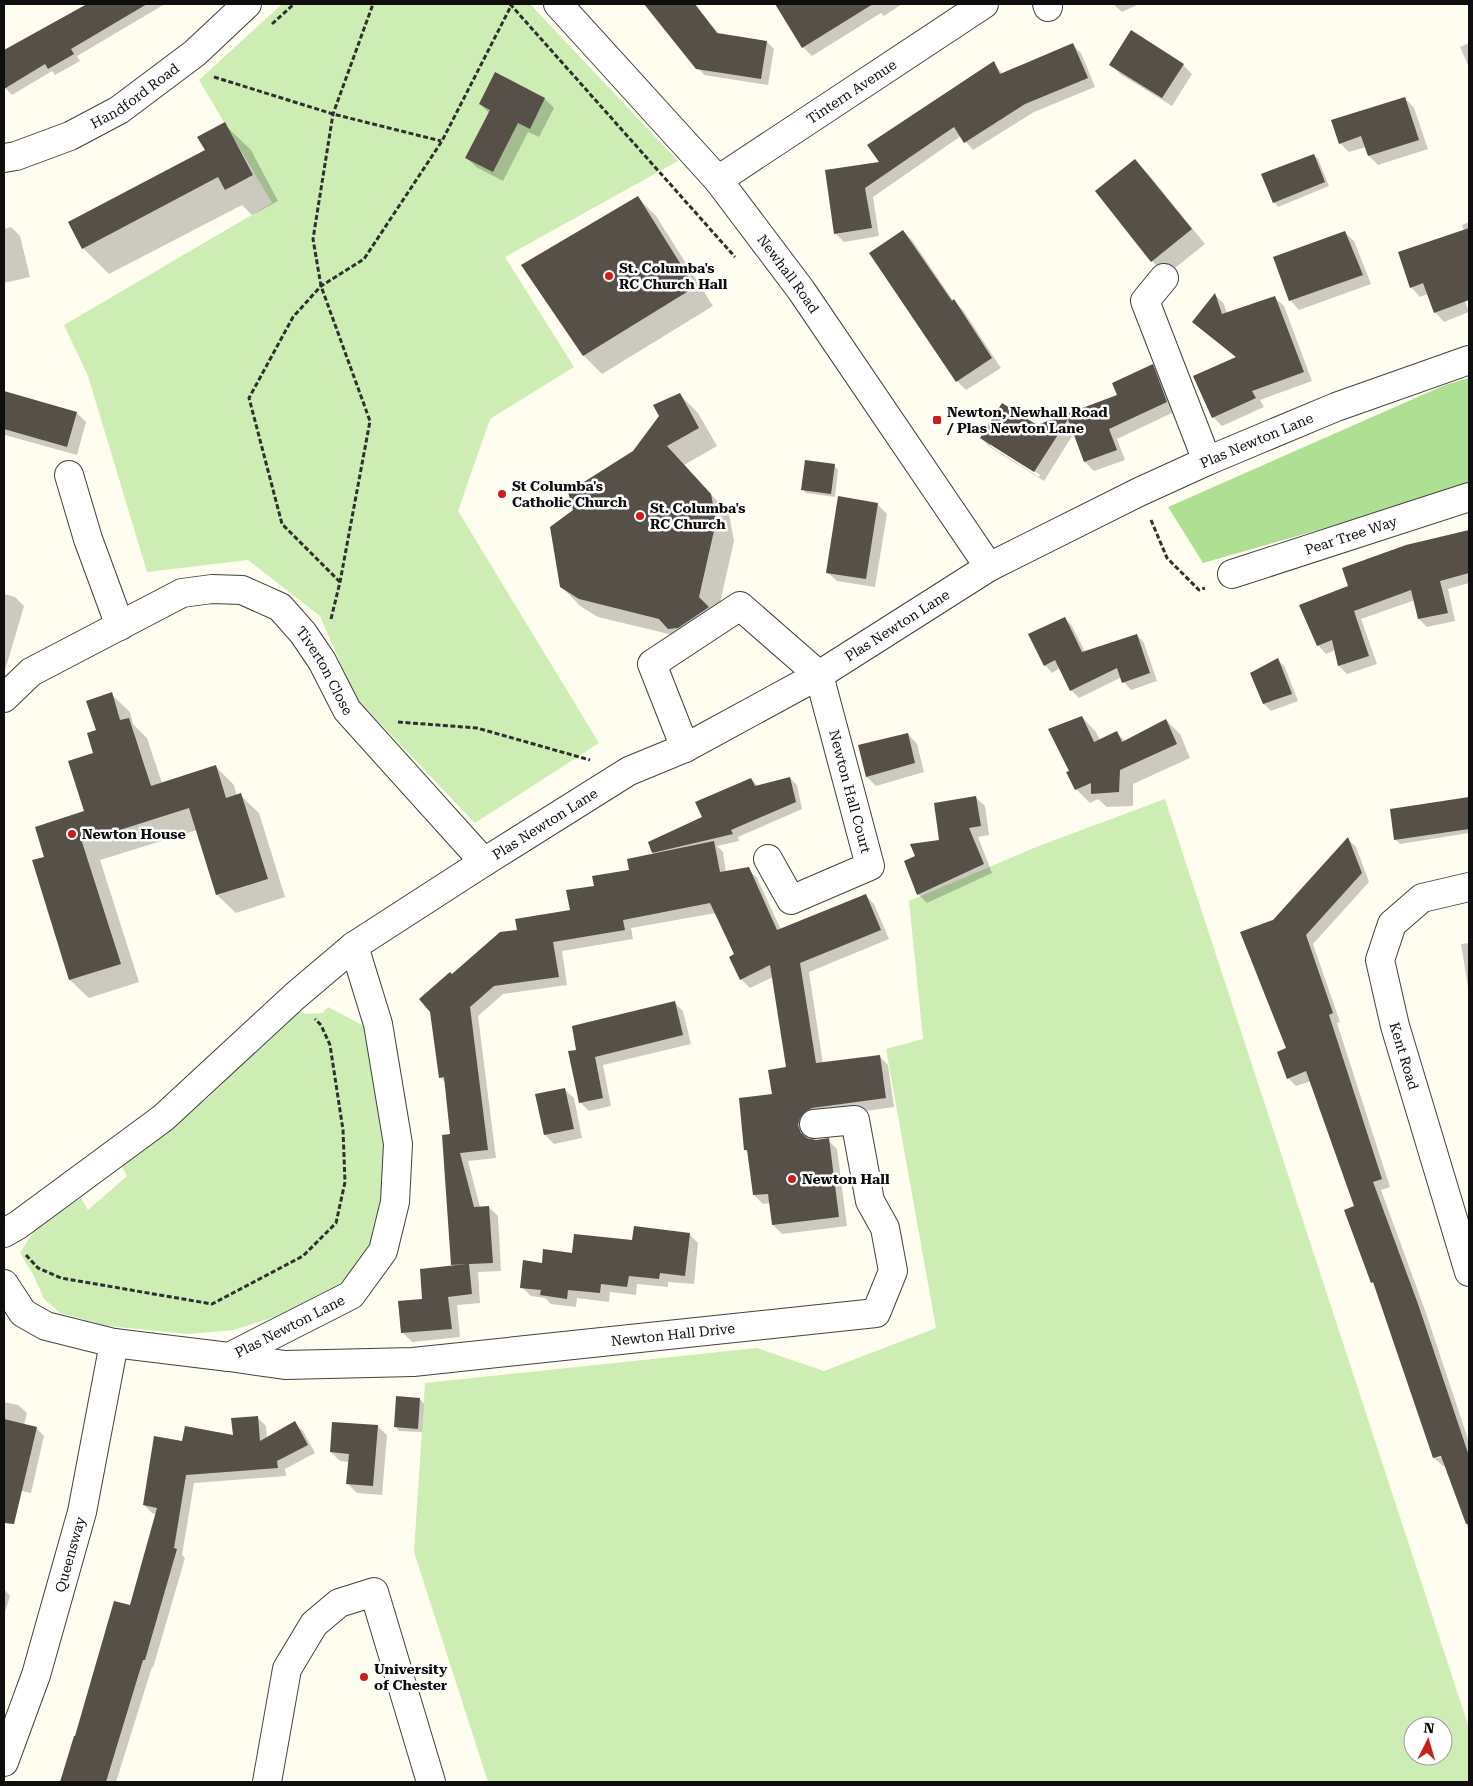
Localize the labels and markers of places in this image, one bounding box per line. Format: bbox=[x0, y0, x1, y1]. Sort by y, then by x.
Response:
place label: St. Columba's RC Church Hall bbox=[619, 260, 728, 292]
marker: St. Columba's RC Church Hall bbox=[603, 270, 615, 282]
place label: Newton, Newhall Road / Plas Newton Lane bbox=[946, 404, 1108, 436]
marker: Newton, Newhall Road / Plas Newton Lane bbox=[931, 414, 943, 426]
place label: St Columba's Catholic Church bbox=[512, 478, 628, 510]
marker: St Columba's Catholic Church bbox=[496, 488, 508, 500]
place label: St. Columba's RC Church bbox=[650, 500, 746, 532]
marker: St. Columba's RC Church bbox=[634, 510, 646, 522]
place label: Newton House bbox=[82, 826, 186, 842]
marker: Newton House bbox=[66, 828, 78, 840]
place label: Newton Hall bbox=[802, 1171, 890, 1187]
marker: Newton Hall bbox=[786, 1173, 798, 1185]
place label: University of Chester bbox=[374, 1661, 448, 1693]
marker: University of Chester bbox=[358, 1671, 370, 1683]

